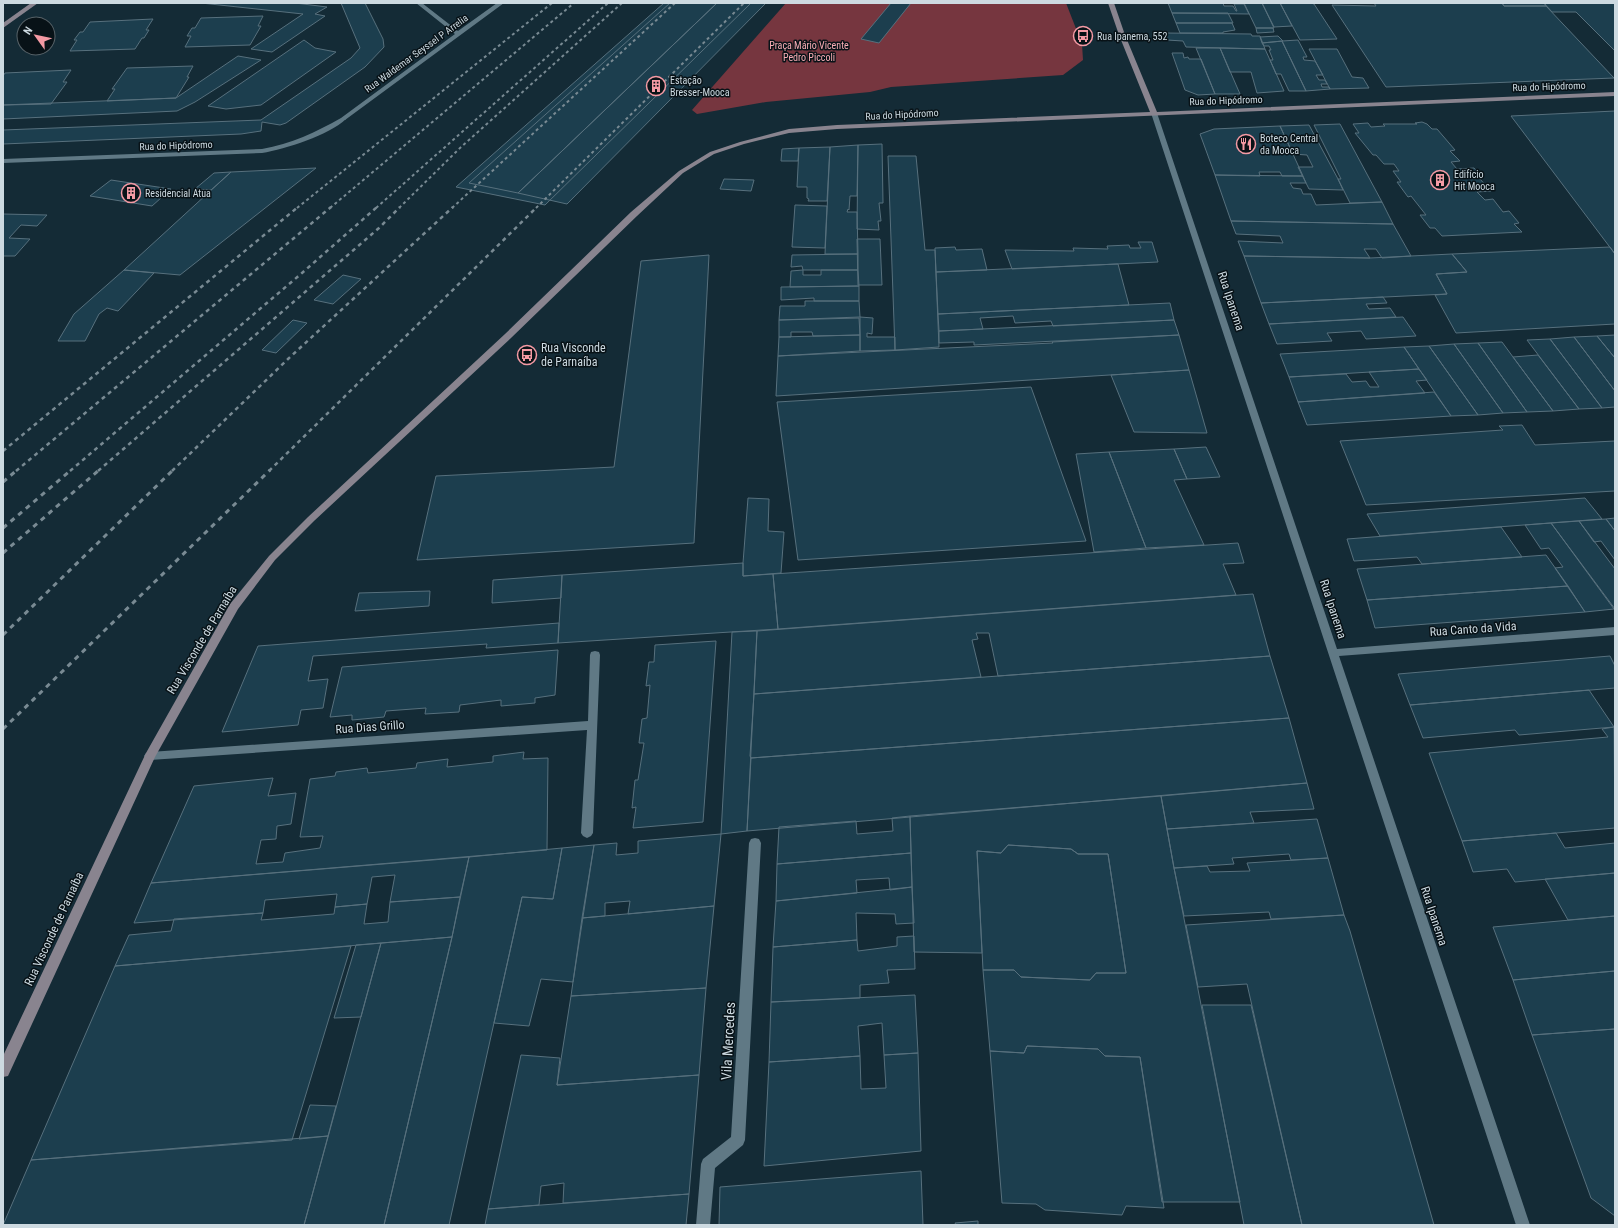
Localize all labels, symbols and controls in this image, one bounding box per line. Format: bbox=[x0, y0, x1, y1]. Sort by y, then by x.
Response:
street label: Rua Waldemar Seyssel P Arrelia bbox=[362, 12, 470, 95]
north arrow bbox=[16, 16, 56, 56]
text: N bbox=[21, 24, 35, 37]
bus stop icon: Rua Ipanema, 552 bbox=[1072, 25, 1094, 47]
place label: Rua Ipanema, 552 bbox=[1097, 31, 1167, 42]
park label: Praça Mário Vicente Pedro Piccoli bbox=[769, 40, 849, 63]
building icon: Estação Bresser-Mooca bbox=[645, 75, 667, 97]
place label: Estação Bresser-Mooca bbox=[670, 75, 730, 98]
street label: Rua do Hipódromo bbox=[1512, 80, 1586, 93]
street label: Rua do Hipódromo bbox=[1189, 94, 1263, 107]
street label: Rua do Hipódromo bbox=[865, 107, 939, 122]
restaurant icon: Boteco Central da Mooca bbox=[1235, 133, 1257, 155]
place label: Boteco Central da Mooca bbox=[1260, 133, 1318, 156]
street label: Rua do Hipódromo bbox=[139, 139, 213, 152]
building icon: Edifício Hit Mooca bbox=[1429, 169, 1451, 191]
place label: Edifício Hit Mooca bbox=[1454, 169, 1495, 192]
building icon: Residencial Atua bbox=[120, 182, 142, 204]
place label: Residencial Atua bbox=[145, 188, 211, 199]
street label: Rua Ipanema bbox=[1215, 270, 1247, 333]
place label: Rua Visconde de Parnaíba bbox=[541, 341, 606, 369]
bus stop icon: Rua Visconde de Parnaíba bbox=[516, 344, 538, 366]
street label: Rua Ipanema bbox=[1317, 578, 1349, 641]
street label: Rua Visconde de Parnaíba bbox=[164, 583, 240, 697]
street label: Rua Canto da Vida bbox=[1429, 619, 1517, 639]
street label: Rua Dias Grillo bbox=[335, 718, 405, 736]
street label: Rua Visconde de Parnaíba bbox=[22, 870, 87, 988]
street label: Rua Ipanema bbox=[1418, 885, 1450, 948]
street label: Vila Mercedes bbox=[718, 1001, 738, 1081]

